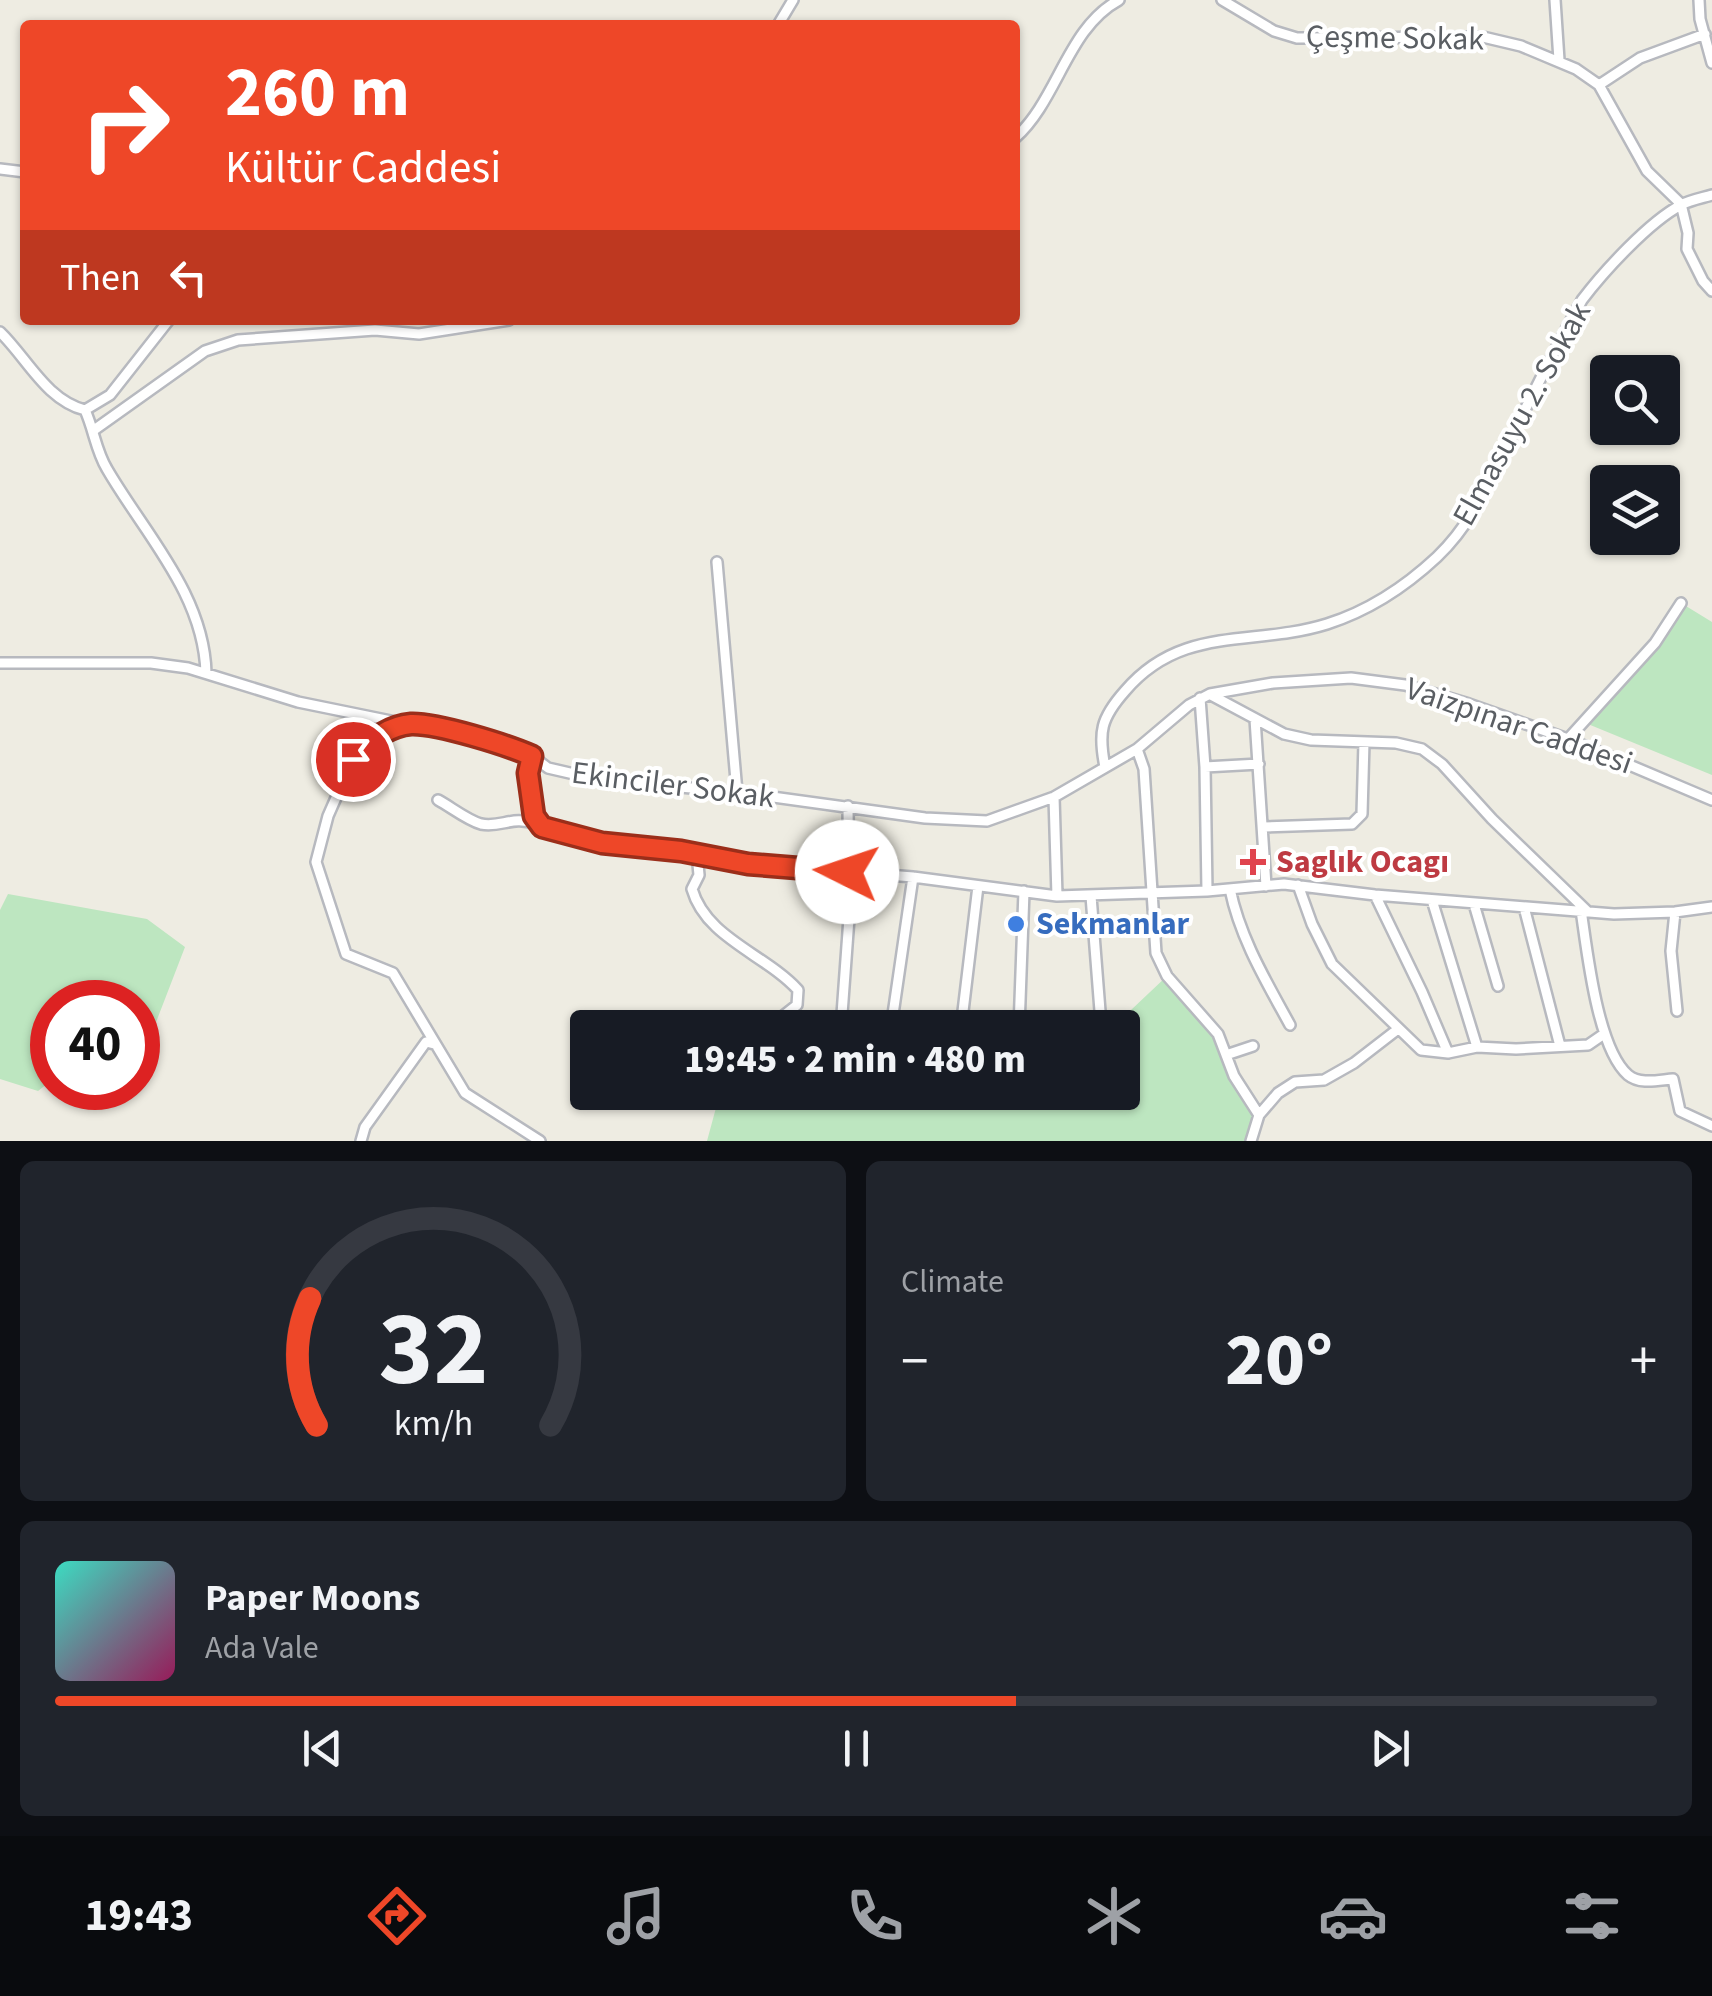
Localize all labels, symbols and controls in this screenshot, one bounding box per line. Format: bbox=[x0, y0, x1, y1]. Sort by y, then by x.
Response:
street label: Çeşme Sokak bbox=[1305, 13, 1485, 63]
text: 260 m bbox=[225, 43, 410, 143]
icon: right bbox=[60, 60, 190, 190]
text: Kültür Caddesi bbox=[225, 136, 501, 200]
icon: left bbox=[161, 250, 216, 305]
text: Then bbox=[60, 251, 141, 305]
street label: Elmasuyu 2. Sokak bbox=[1441, 294, 1603, 534]
map controls bbox=[1590, 355, 1680, 555]
button: search bbox=[1590, 355, 1680, 445]
button: layers bbox=[1590, 465, 1680, 555]
street label: Vaizpınar Caddesi bbox=[1399, 666, 1639, 786]
pin bbox=[311, 717, 396, 802]
icon: arrive bbox=[326, 732, 381, 787]
street label: Ekinciler Sokak bbox=[569, 750, 777, 820]
position arrow bbox=[795, 820, 899, 924]
place label: Saglık Ocagı bbox=[1276, 839, 1449, 885]
marker: Saglık Ocagı bbox=[1240, 849, 1266, 875]
place label: Sekmanlar bbox=[1036, 901, 1190, 947]
marker: Sekmanlar bbox=[1005, 913, 1027, 935]
speed limit sign: 40 bbox=[30, 980, 160, 1110]
text: 19:45 · 2 min · 480 m bbox=[684, 1033, 1026, 1087]
text: Climate bbox=[901, 1259, 1004, 1305]
text: 32 bbox=[378, 1277, 488, 1425]
text: 20° bbox=[1225, 1307, 1333, 1414]
text: − bbox=[901, 1323, 928, 1401]
text: + bbox=[1630, 1323, 1657, 1401]
text: km/h bbox=[393, 1398, 473, 1449]
text: Paper Moons bbox=[205, 1571, 420, 1625]
text: Ada Vale bbox=[205, 1625, 319, 1671]
icon: previous bbox=[295, 1721, 350, 1776]
icon: pause bbox=[829, 1721, 884, 1776]
icon: next bbox=[1363, 1721, 1418, 1776]
icon: directions bbox=[362, 1881, 432, 1951]
icon: music bbox=[601, 1881, 671, 1951]
icon: phone bbox=[840, 1881, 910, 1951]
icon: climate bbox=[1079, 1881, 1149, 1951]
icon: car bbox=[1318, 1881, 1388, 1951]
icon: filters bbox=[1557, 1881, 1627, 1951]
text: 19:43 bbox=[85, 1884, 193, 1948]

